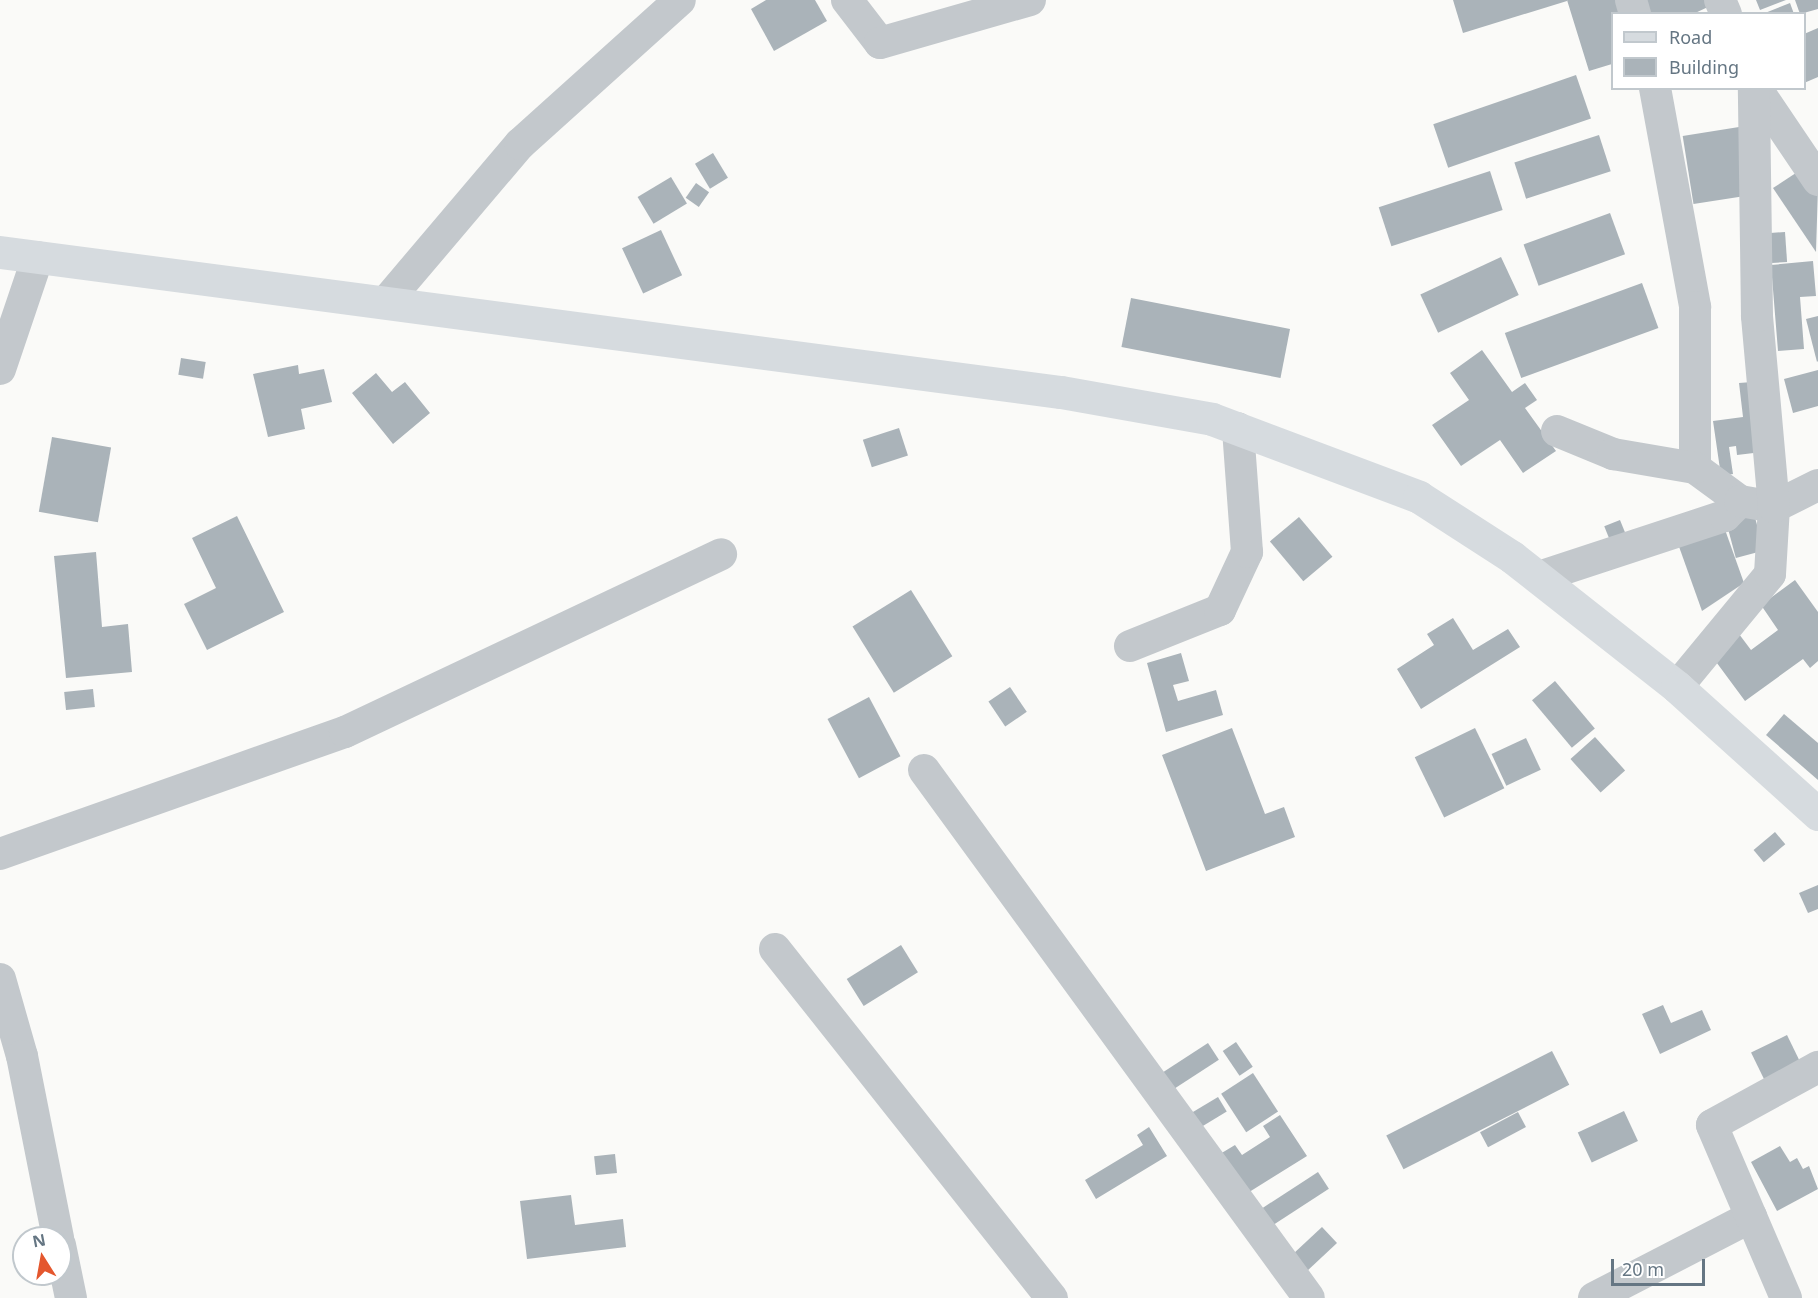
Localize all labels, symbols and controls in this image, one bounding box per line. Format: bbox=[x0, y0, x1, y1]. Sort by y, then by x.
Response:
legend bbox=[1611, 12, 1806, 90]
text: Road bbox=[1669, 25, 1712, 49]
text: Building bbox=[1669, 55, 1739, 79]
north arrow bbox=[12, 1226, 72, 1286]
text: N bbox=[30, 1228, 47, 1252]
scale bar bbox=[1614, 1247, 1708, 1285]
text: 20 m bbox=[1622, 1257, 1664, 1281]

